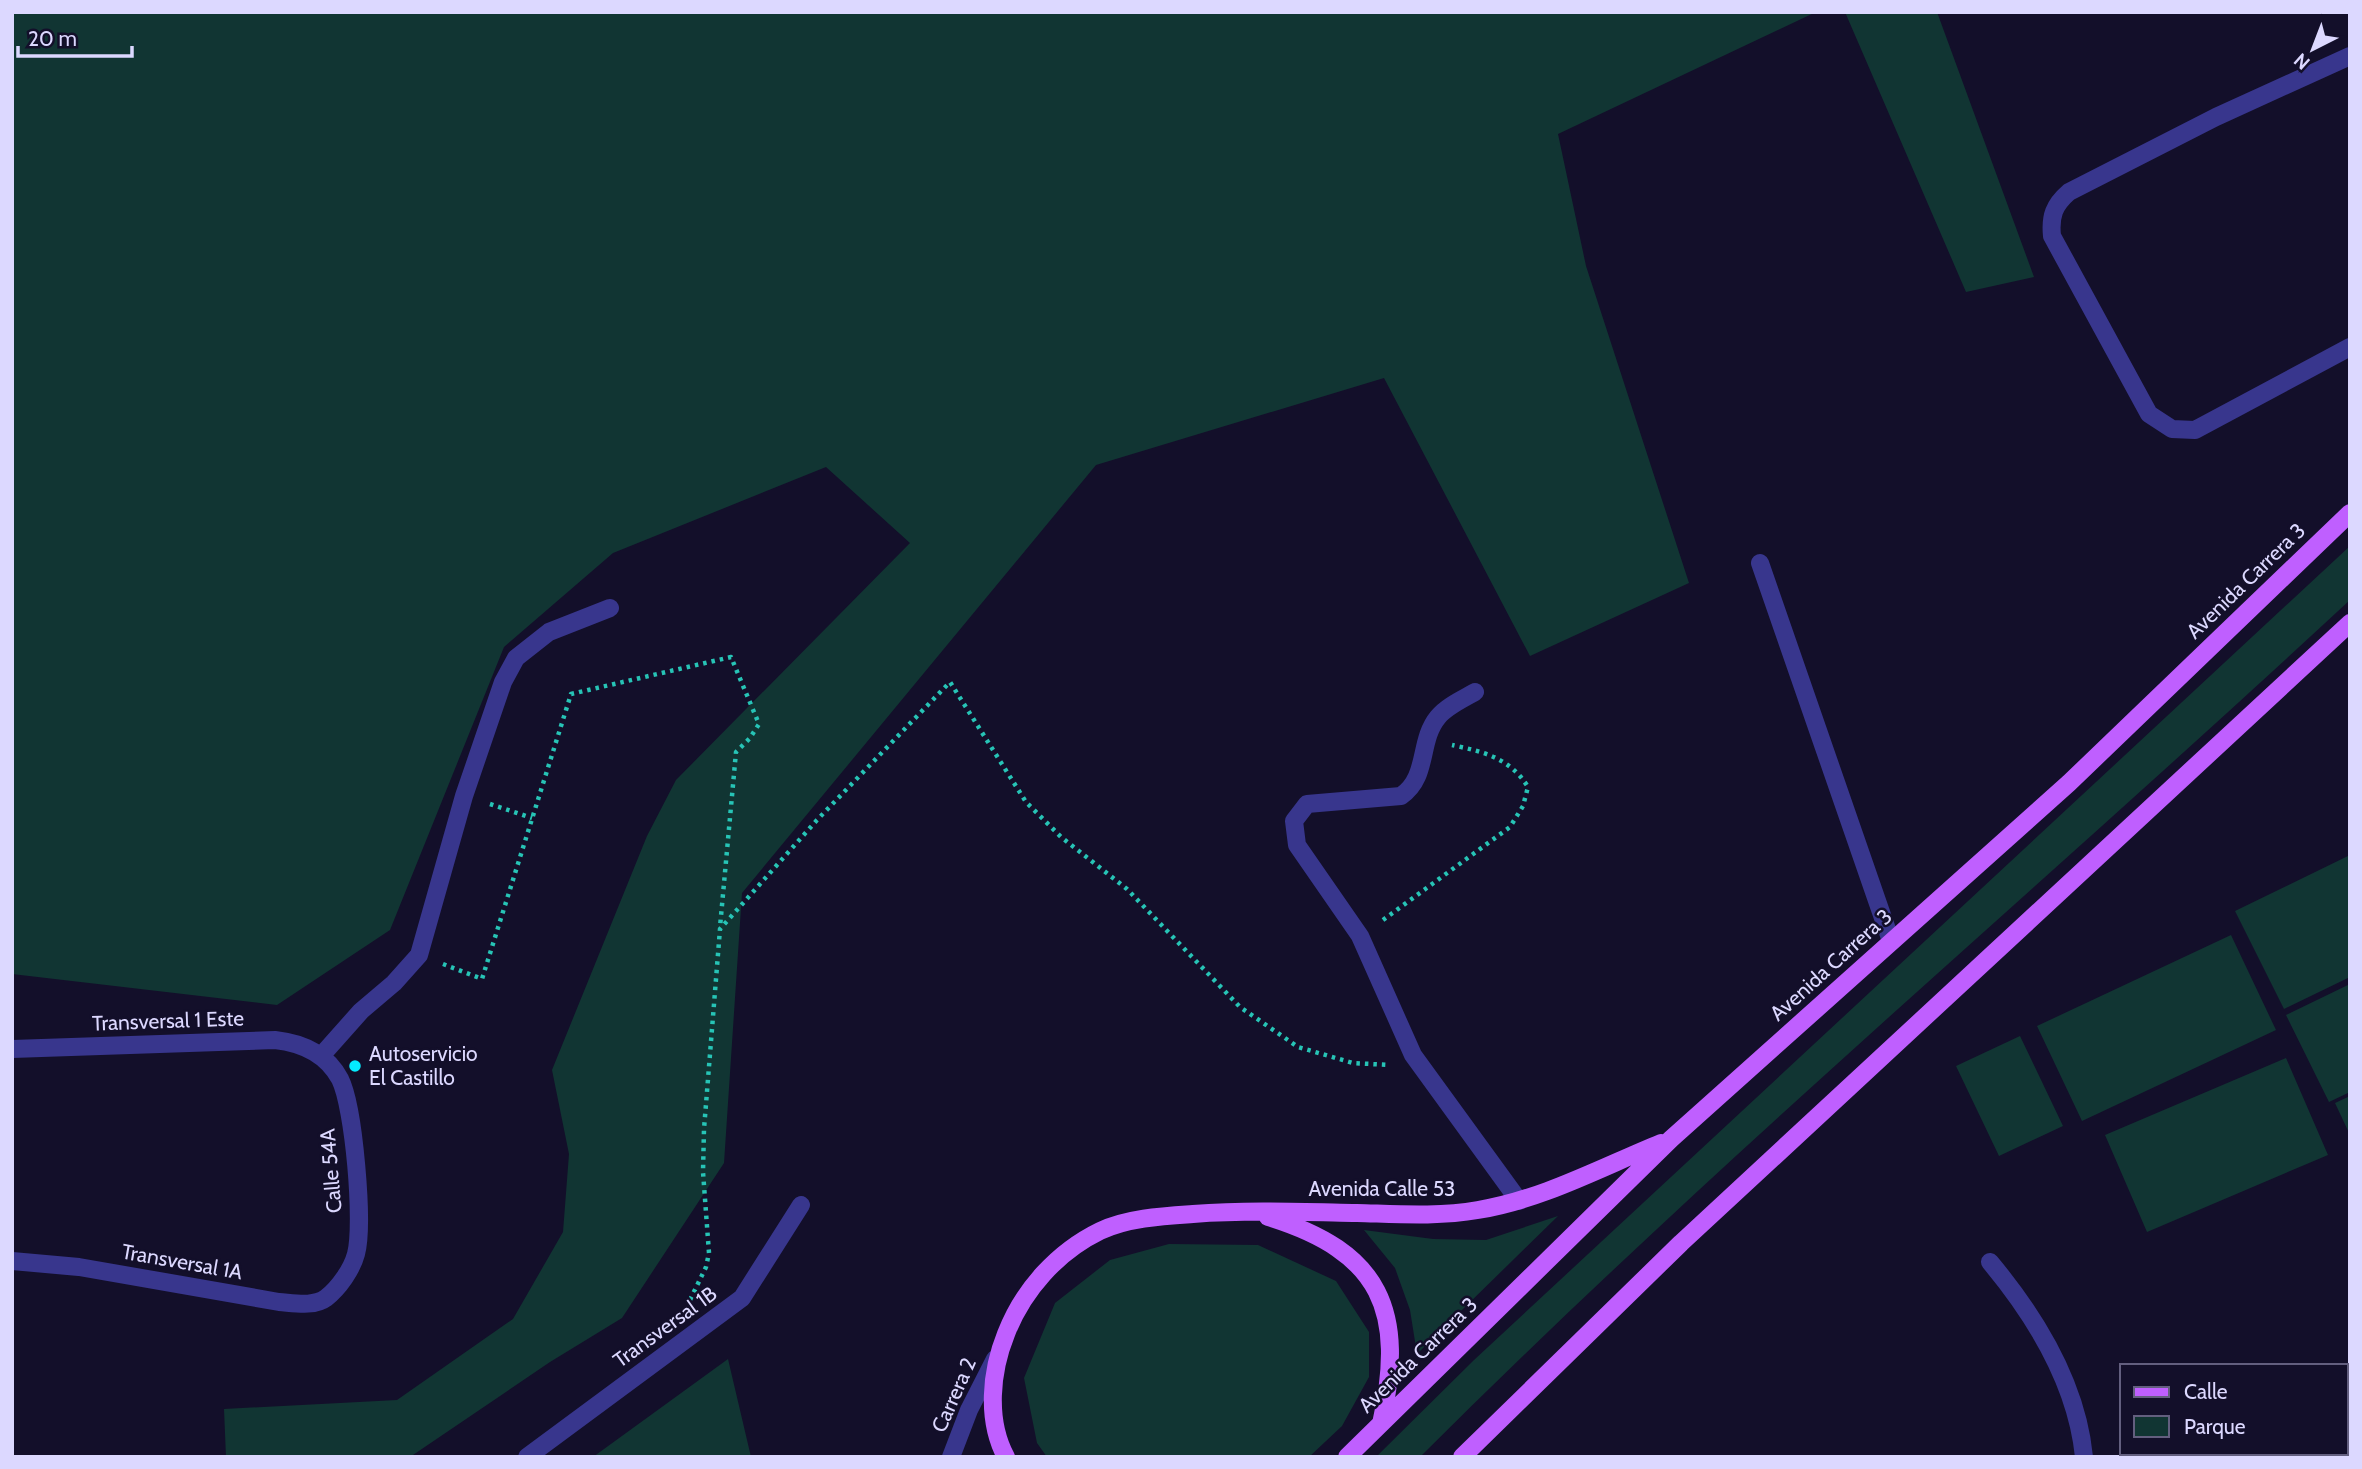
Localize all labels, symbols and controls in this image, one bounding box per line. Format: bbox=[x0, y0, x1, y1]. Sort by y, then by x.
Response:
scale bar bbox=[18, 14, 131, 58]
north arrow bbox=[2278, 14, 2348, 84]
text: 20 m bbox=[28, 26, 77, 51]
text: N bbox=[2289, 48, 2315, 74]
street label: Avenida Carrera 3 bbox=[2181, 518, 2310, 644]
street label: Avenida Carrera 3 bbox=[1765, 903, 1897, 1026]
street label: Transversal 1 Este bbox=[92, 1005, 245, 1036]
place label: Autoservicio El Castillo bbox=[369, 1041, 478, 1090]
marker: Autoservicio El Castillo bbox=[347, 1058, 363, 1074]
street label: Calle 54A bbox=[314, 1128, 347, 1214]
street label: Avenida Calle 53 bbox=[1309, 1176, 1455, 1201]
street label: Transversal 1A bbox=[120, 1239, 244, 1284]
street label: Transversal 1B bbox=[608, 1281, 721, 1372]
street label: Avenida Carrera 3 bbox=[1353, 1292, 1482, 1418]
street label: Carrera 2 bbox=[926, 1354, 981, 1436]
legend bbox=[2120, 1364, 2348, 1455]
text: Calle bbox=[2184, 1379, 2228, 1404]
text: Parque bbox=[2184, 1414, 2246, 1439]

